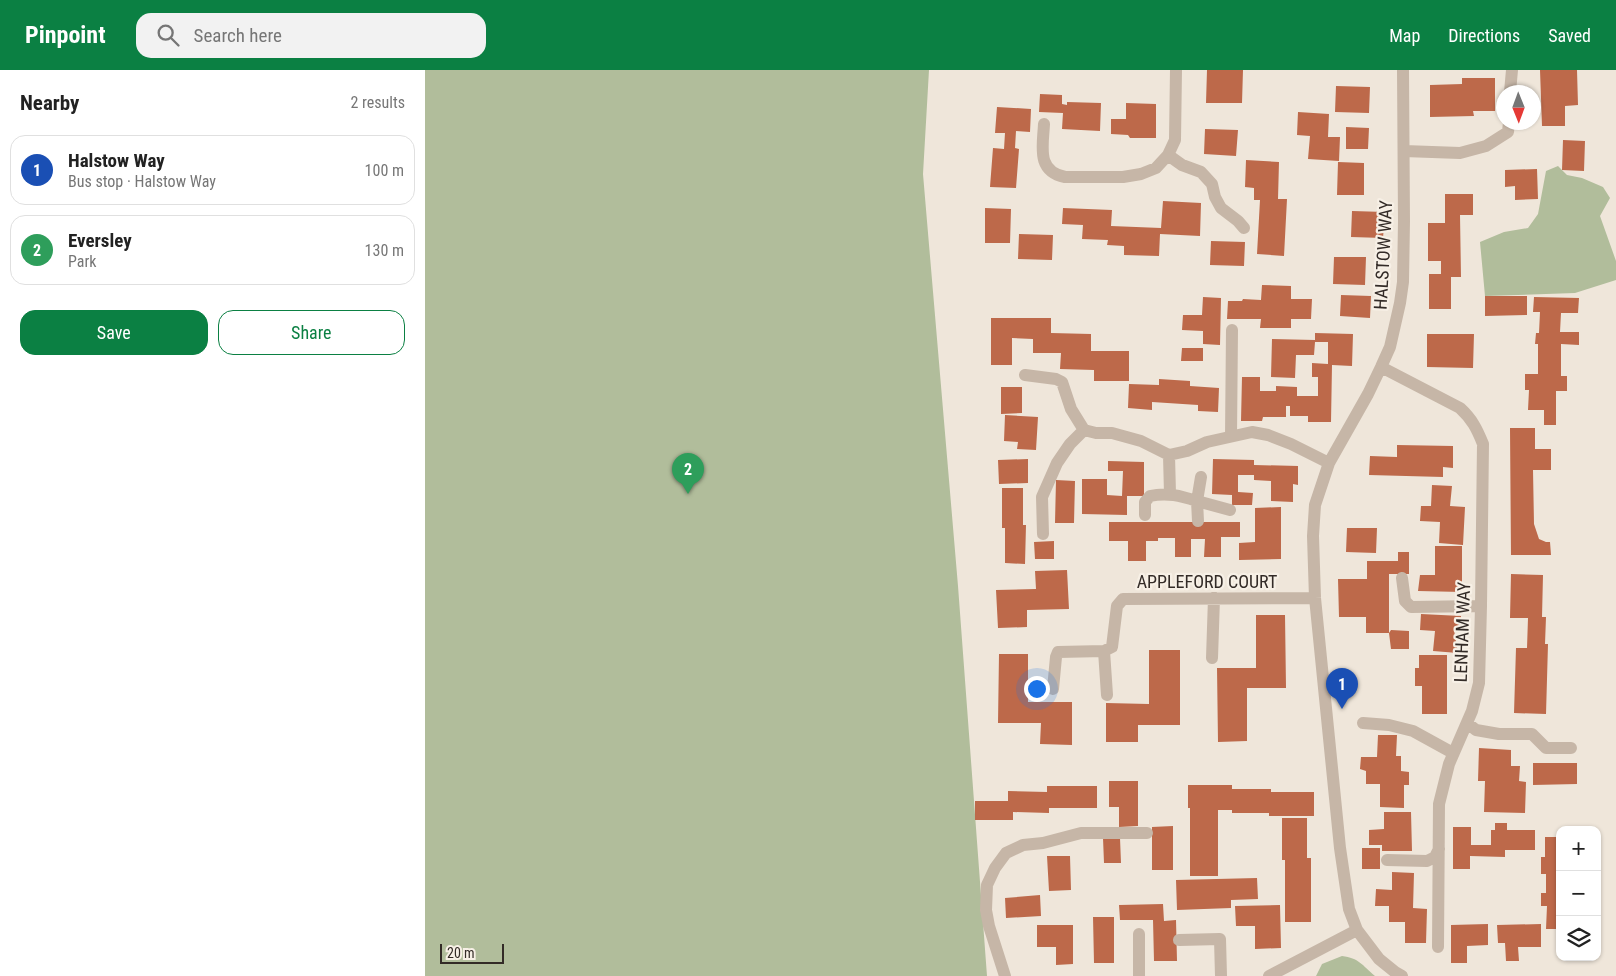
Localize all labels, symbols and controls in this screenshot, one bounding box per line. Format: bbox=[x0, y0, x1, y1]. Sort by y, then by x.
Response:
search box bbox=[136, 13, 486, 58]
text: Pinpoint bbox=[25, 21, 106, 49]
icon: search bbox=[154, 21, 182, 49]
text: Search here bbox=[194, 24, 282, 47]
text: Map bbox=[1389, 25, 1420, 46]
text: Directions bbox=[1448, 25, 1520, 46]
text: Saved bbox=[1548, 25, 1591, 46]
north arrow bbox=[1496, 85, 1541, 130]
text: Nearby bbox=[20, 91, 79, 115]
text: 2 results bbox=[350, 93, 405, 112]
text: Halstow Way bbox=[68, 149, 165, 172]
text: 1 bbox=[33, 161, 41, 180]
text: 100 m bbox=[365, 161, 404, 180]
text: Bus stop · Halstow Way bbox=[68, 172, 216, 191]
street label: HALSTOW WAY bbox=[1370, 199, 1396, 310]
text: Eversley bbox=[68, 229, 132, 252]
text: 2 bbox=[33, 241, 41, 260]
text: 130 m bbox=[365, 241, 404, 260]
text: Park bbox=[68, 252, 97, 271]
button: Save bbox=[20, 310, 208, 355]
button: Share bbox=[218, 310, 405, 355]
pin: 2 bbox=[672, 453, 704, 494]
street label: APPLEFORD COURT bbox=[1137, 571, 1277, 592]
street label: LENHAM WAY bbox=[1450, 581, 1474, 683]
pin: 1 bbox=[1326, 668, 1358, 709]
your location bbox=[1024, 676, 1050, 702]
map controls bbox=[1556, 826, 1601, 961]
button: + bbox=[1556, 826, 1601, 871]
button: − bbox=[1556, 871, 1601, 916]
button: layers bbox=[1556, 916, 1601, 961]
scale bar bbox=[440, 941, 504, 964]
text: 20 m bbox=[447, 945, 475, 961]

